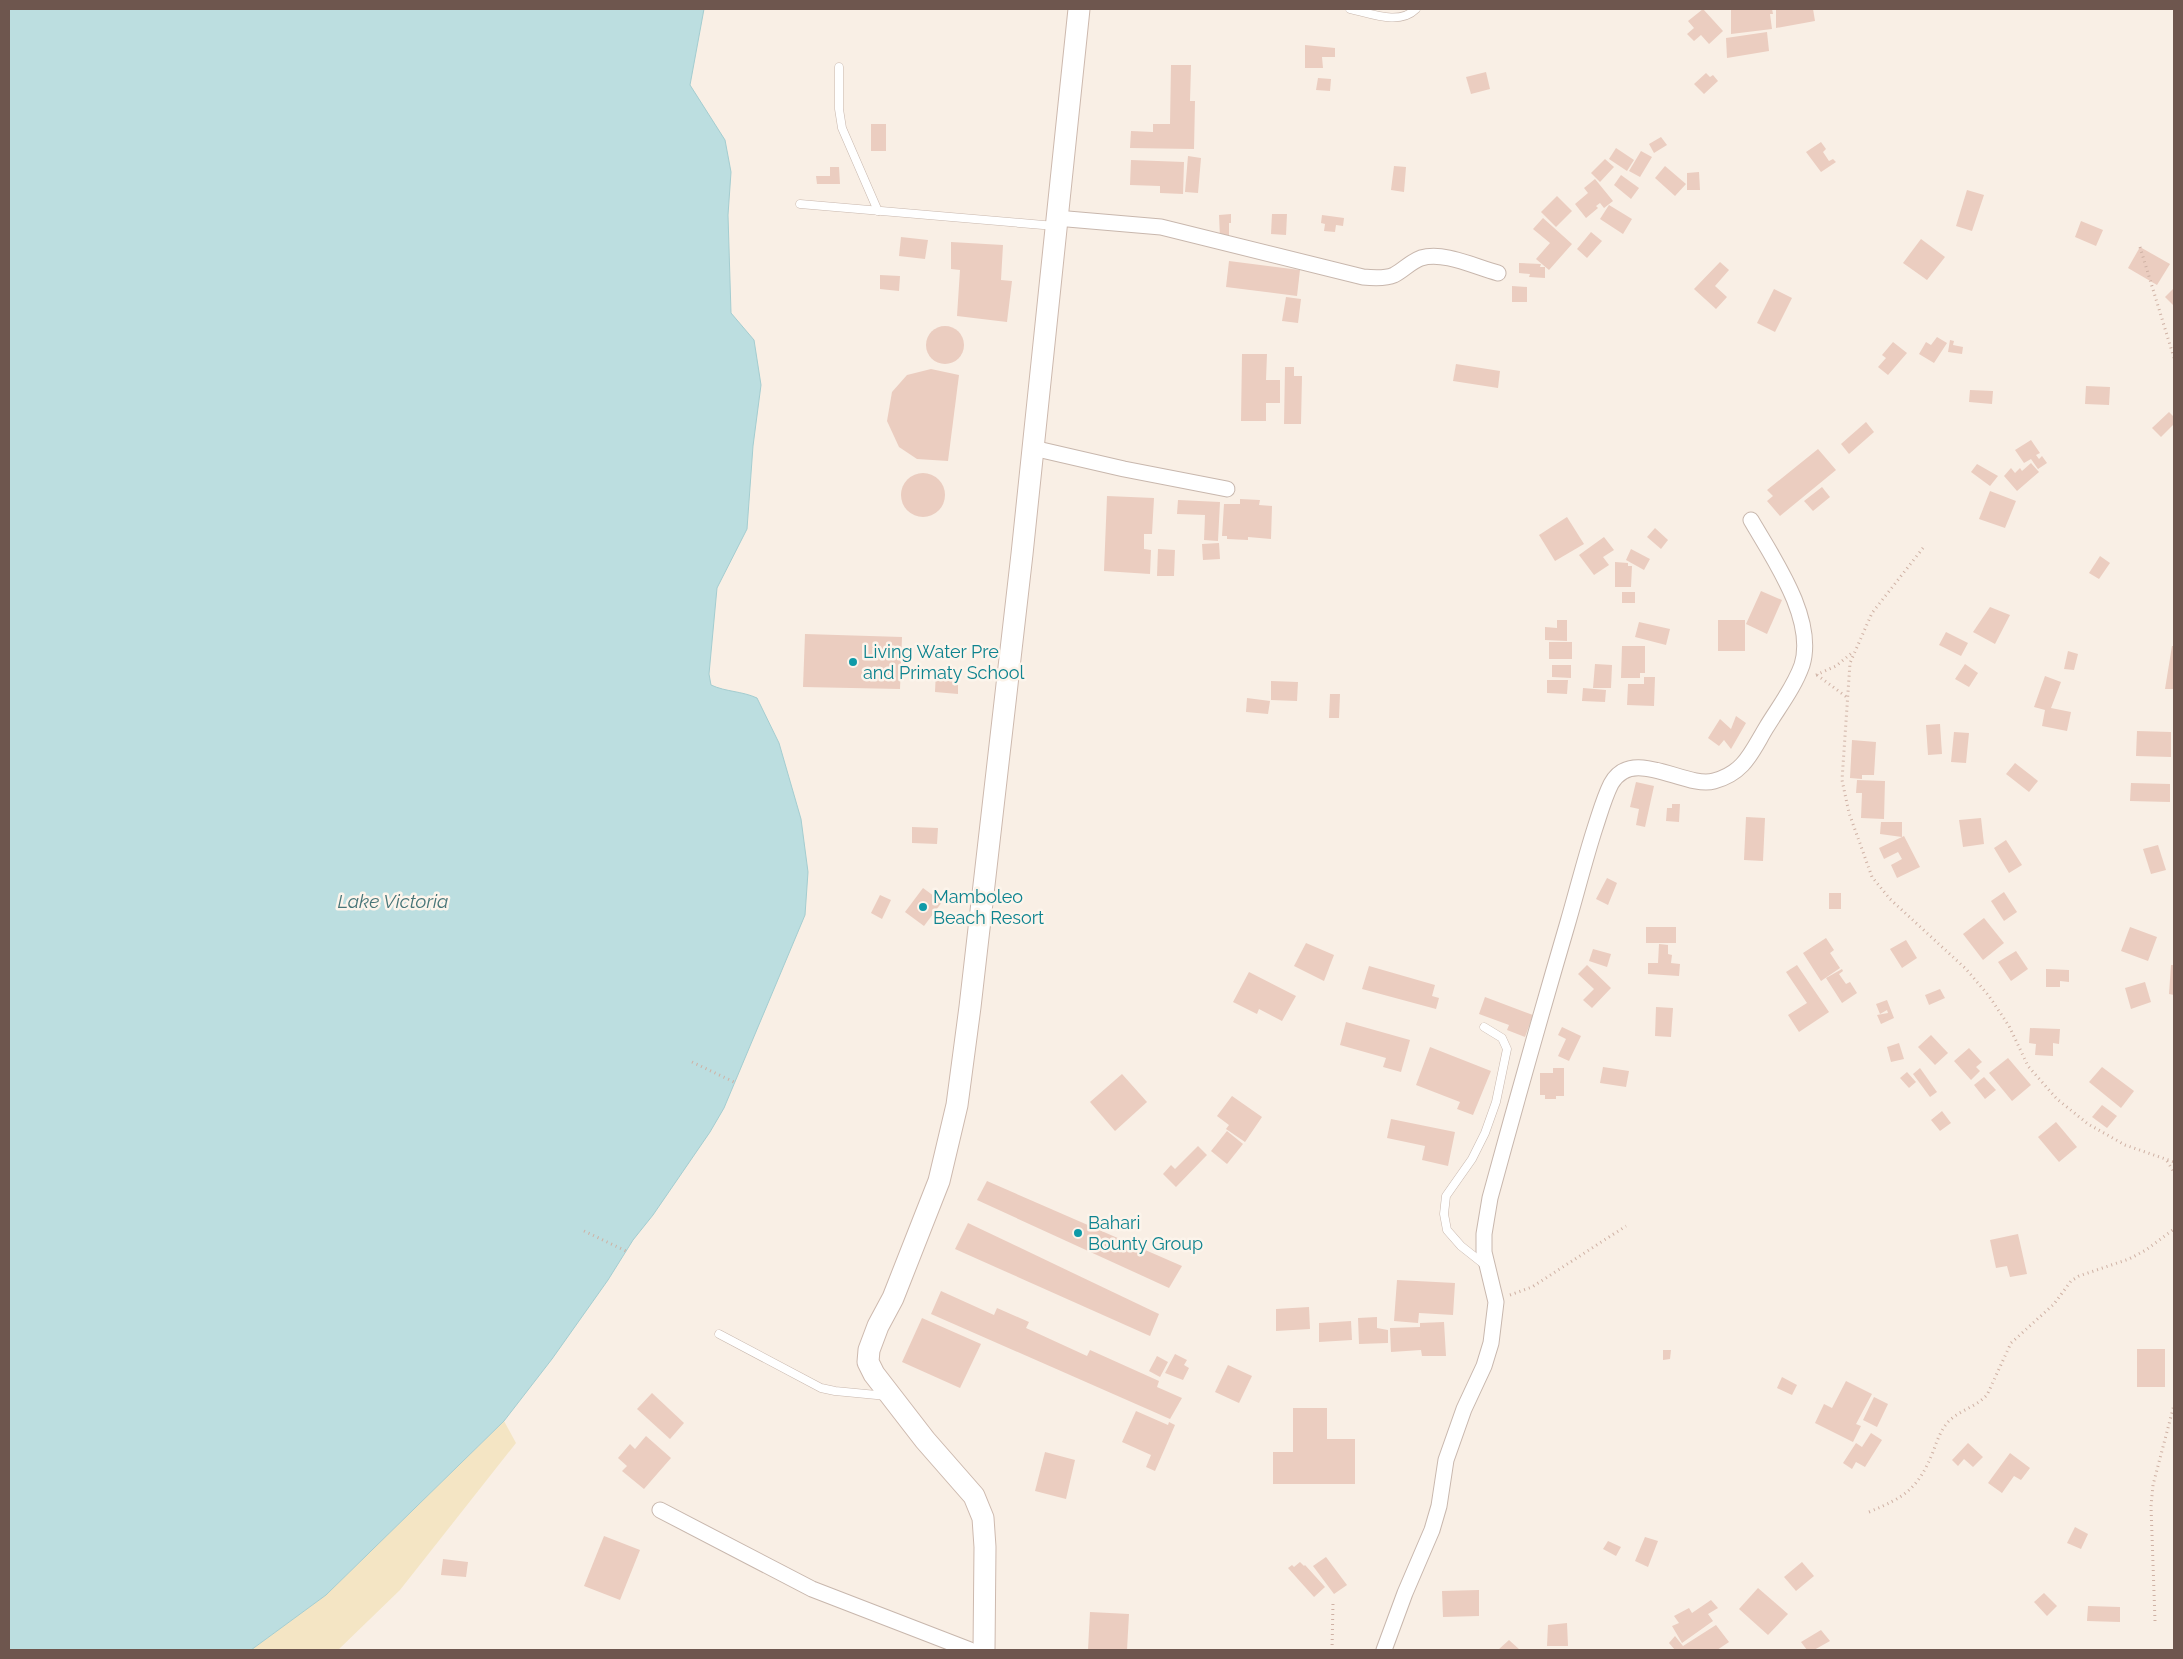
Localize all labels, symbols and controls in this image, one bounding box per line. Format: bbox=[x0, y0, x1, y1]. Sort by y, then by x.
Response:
place label: Living Water Pre and Primaty School bbox=[863, 641, 1024, 683]
marker: Living Water Pre and Primaty School bbox=[847, 656, 859, 668]
place label: Mamboleo Beach Resort bbox=[933, 886, 1044, 928]
water label: Lake Victoria bbox=[338, 890, 448, 912]
marker: Mamboleo Beach Resort bbox=[917, 901, 929, 913]
place label: Bahari Bounty Group bbox=[1088, 1212, 1203, 1254]
marker: Bahari Bounty Group bbox=[1072, 1227, 1084, 1239]

